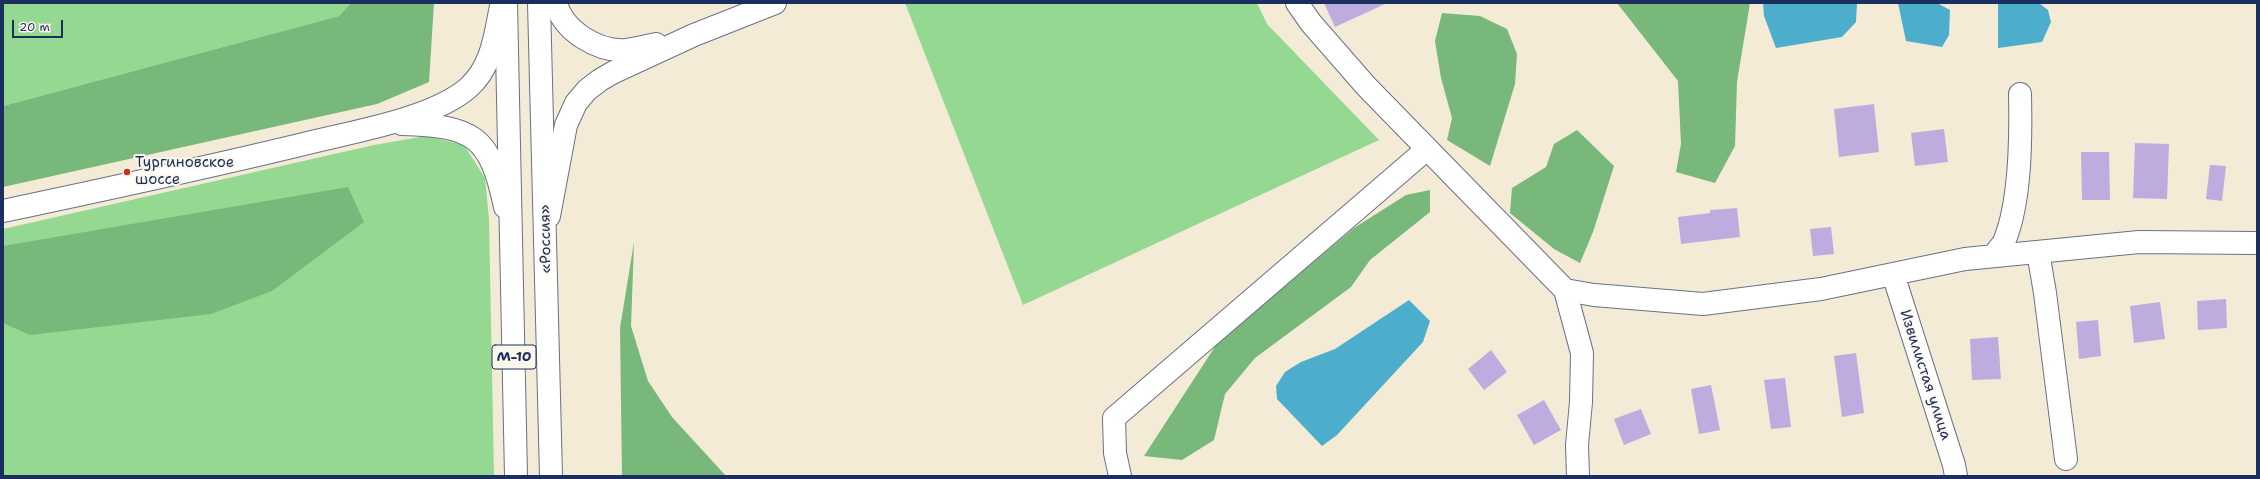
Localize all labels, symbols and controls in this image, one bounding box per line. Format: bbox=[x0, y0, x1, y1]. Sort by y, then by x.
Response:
scale bar bbox=[14, 12, 65, 38]
text: 20 m bbox=[19, 19, 50, 35]
place label: Тургиновское шоссе bbox=[135, 154, 234, 189]
marker: Тургиновское шоссе bbox=[122, 167, 132, 177]
street label: «Россия» bbox=[536, 204, 556, 274]
street label: Извилистая улица bbox=[1895, 308, 1955, 442]
road number: М-10 bbox=[492, 345, 536, 369]

